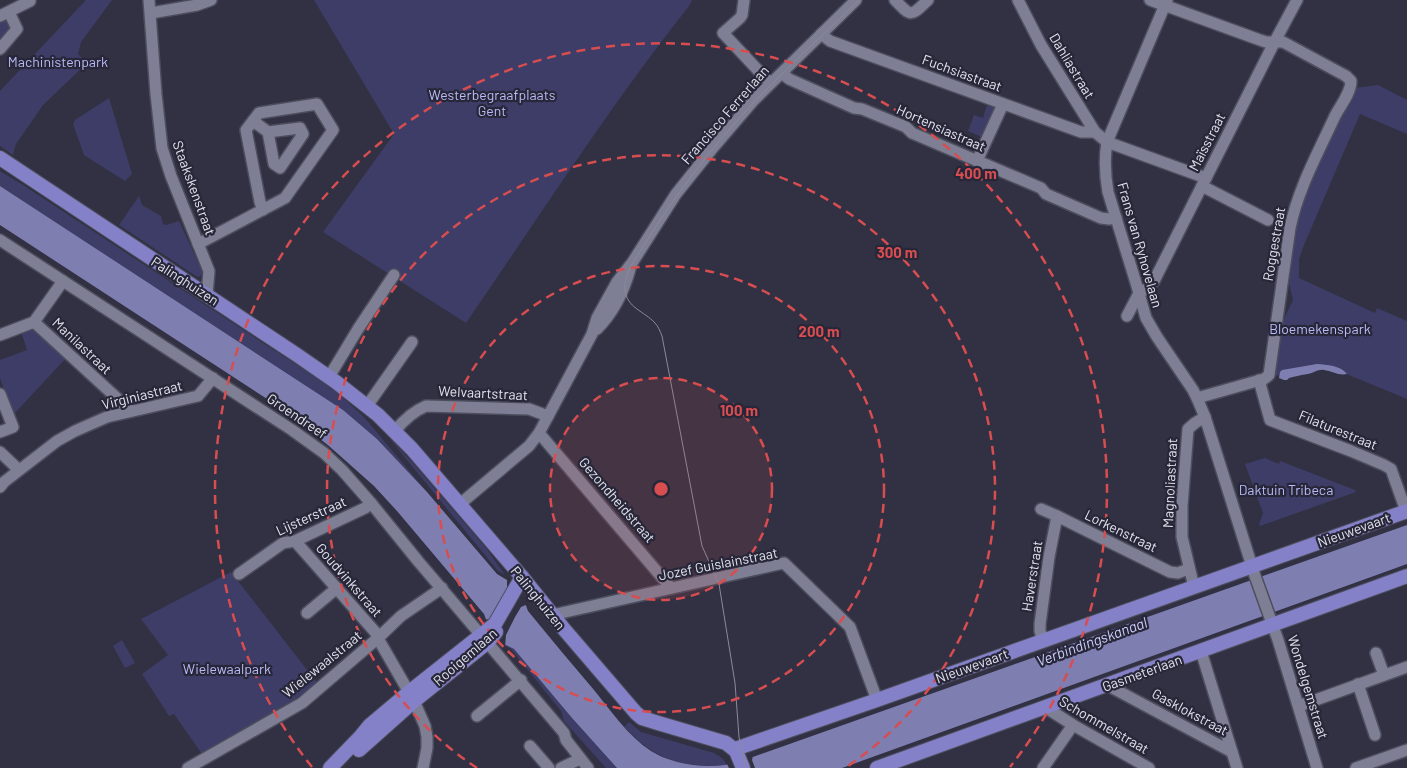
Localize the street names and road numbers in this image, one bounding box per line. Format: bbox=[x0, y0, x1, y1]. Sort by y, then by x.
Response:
street label: Dahliastraat bbox=[1046, 30, 1099, 102]
street label: Fuchsiastraat bbox=[920, 50, 1004, 95]
street label: Francisco Ferrerlaan bbox=[677, 62, 772, 168]
street label: Hortensiastraat bbox=[894, 100, 988, 155]
street label: Maïsstraat bbox=[1185, 110, 1228, 174]
street label: Staakskenstraat bbox=[170, 138, 219, 237]
street label: Frans van Ryhovelaan bbox=[1114, 180, 1167, 310]
street label: Roggestraat bbox=[1259, 206, 1288, 282]
street label: Palinghuizen bbox=[148, 252, 222, 309]
street label: Manilastraat bbox=[49, 314, 116, 377]
street label: Virginiastraat bbox=[100, 376, 184, 413]
street label: Welvaartstraat bbox=[438, 382, 528, 403]
street label: Groendreef bbox=[264, 389, 330, 442]
street label: Filaturestraat bbox=[1297, 406, 1380, 453]
street label: Magnoliastraat bbox=[1159, 438, 1180, 528]
street label: Gezondheidstraat bbox=[576, 454, 659, 546]
street label: Lijsterstraat bbox=[273, 492, 349, 539]
street label: Lorkenstraat bbox=[1082, 506, 1160, 555]
street label: Nieuwevaart bbox=[1315, 508, 1393, 551]
street label: Goudvinkstraat bbox=[313, 539, 386, 620]
street label: Haverstraat bbox=[1018, 539, 1045, 613]
street label: Jozef Guislainstraat bbox=[657, 544, 779, 583]
street label: Palinghuizen bbox=[508, 562, 569, 633]
street label: Rooigemlaan bbox=[429, 624, 500, 689]
street label: Wielewaalstraat bbox=[278, 626, 365, 701]
street label: Wondelgemstraat bbox=[1285, 633, 1332, 741]
street label: Nieuwevaart bbox=[933, 644, 1011, 687]
street label: Gasmeterlaan bbox=[1100, 650, 1184, 695]
street label: Gasklokstraat bbox=[1149, 684, 1231, 739]
street label: Schommelstraat bbox=[1056, 692, 1152, 757]

